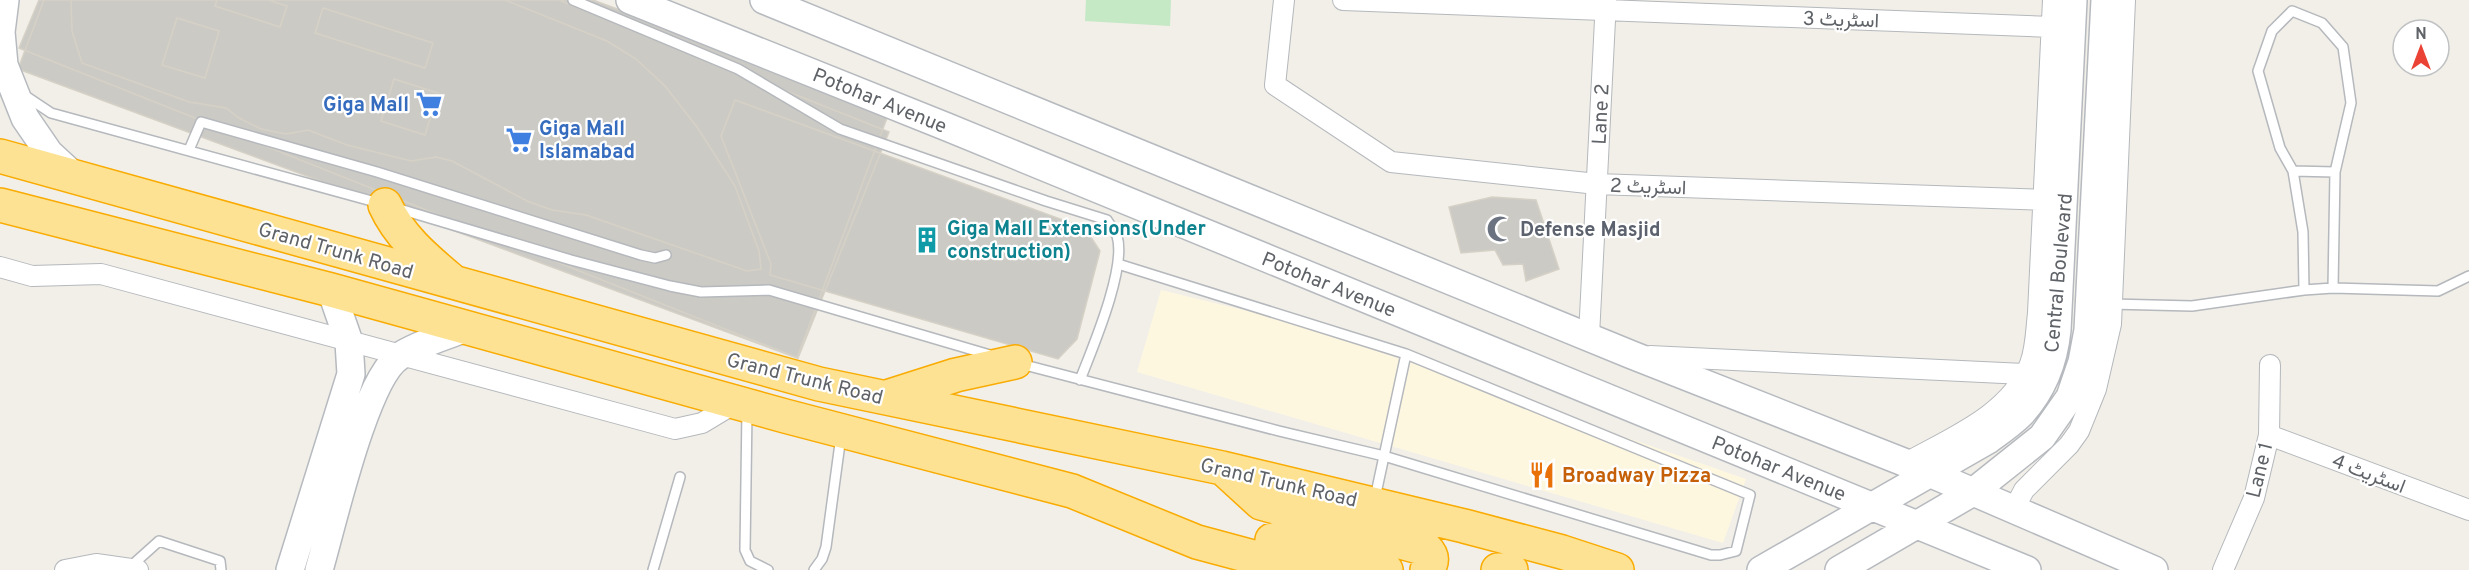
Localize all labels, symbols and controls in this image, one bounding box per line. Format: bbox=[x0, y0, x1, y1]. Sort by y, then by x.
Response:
street label: اسٹریٹ 3 bbox=[1802, 7, 1880, 35]
north arrow bbox=[2391, 18, 2451, 78]
text: N bbox=[2415, 25, 2427, 45]
street label: Potohar Avenue bbox=[808, 63, 950, 141]
street label: Lane 2 bbox=[1587, 83, 1617, 145]
supermarket icon: Giga Mall bbox=[414, 89, 444, 119]
place label: Giga Mall bbox=[323, 93, 409, 119]
place label: Giga Mall Islamabad bbox=[539, 117, 635, 166]
supermarket icon: Giga Mall Islamabad bbox=[504, 125, 534, 155]
street label: اسٹریٹ 2 bbox=[1609, 174, 1687, 202]
street label: Central Boulevard bbox=[2040, 192, 2080, 354]
mosque icon: Defense Masjid bbox=[1485, 214, 1515, 244]
street label: Grand Trunk Road bbox=[255, 217, 416, 287]
place label: Giga Mall Extensions(Under construction) bbox=[947, 217, 1206, 266]
place label: Defense Masjid bbox=[1520, 218, 1661, 244]
building icon: Giga Mall Extensions(Under construction) bbox=[912, 225, 942, 255]
street label: Potohar Avenue bbox=[1257, 247, 1399, 325]
street label: Grand Trunk Road bbox=[724, 348, 885, 412]
street label: Potohar Avenue bbox=[1707, 431, 1849, 509]
street label: Lane 1 bbox=[2241, 440, 2280, 501]
street label: اسٹریٹ 4 bbox=[2328, 449, 2409, 501]
street label: Grand Trunk Road bbox=[1197, 453, 1360, 515]
restaurant icon: Broadway Pizza bbox=[1527, 460, 1557, 490]
place label: Broadway Pizza bbox=[1562, 464, 1711, 490]

